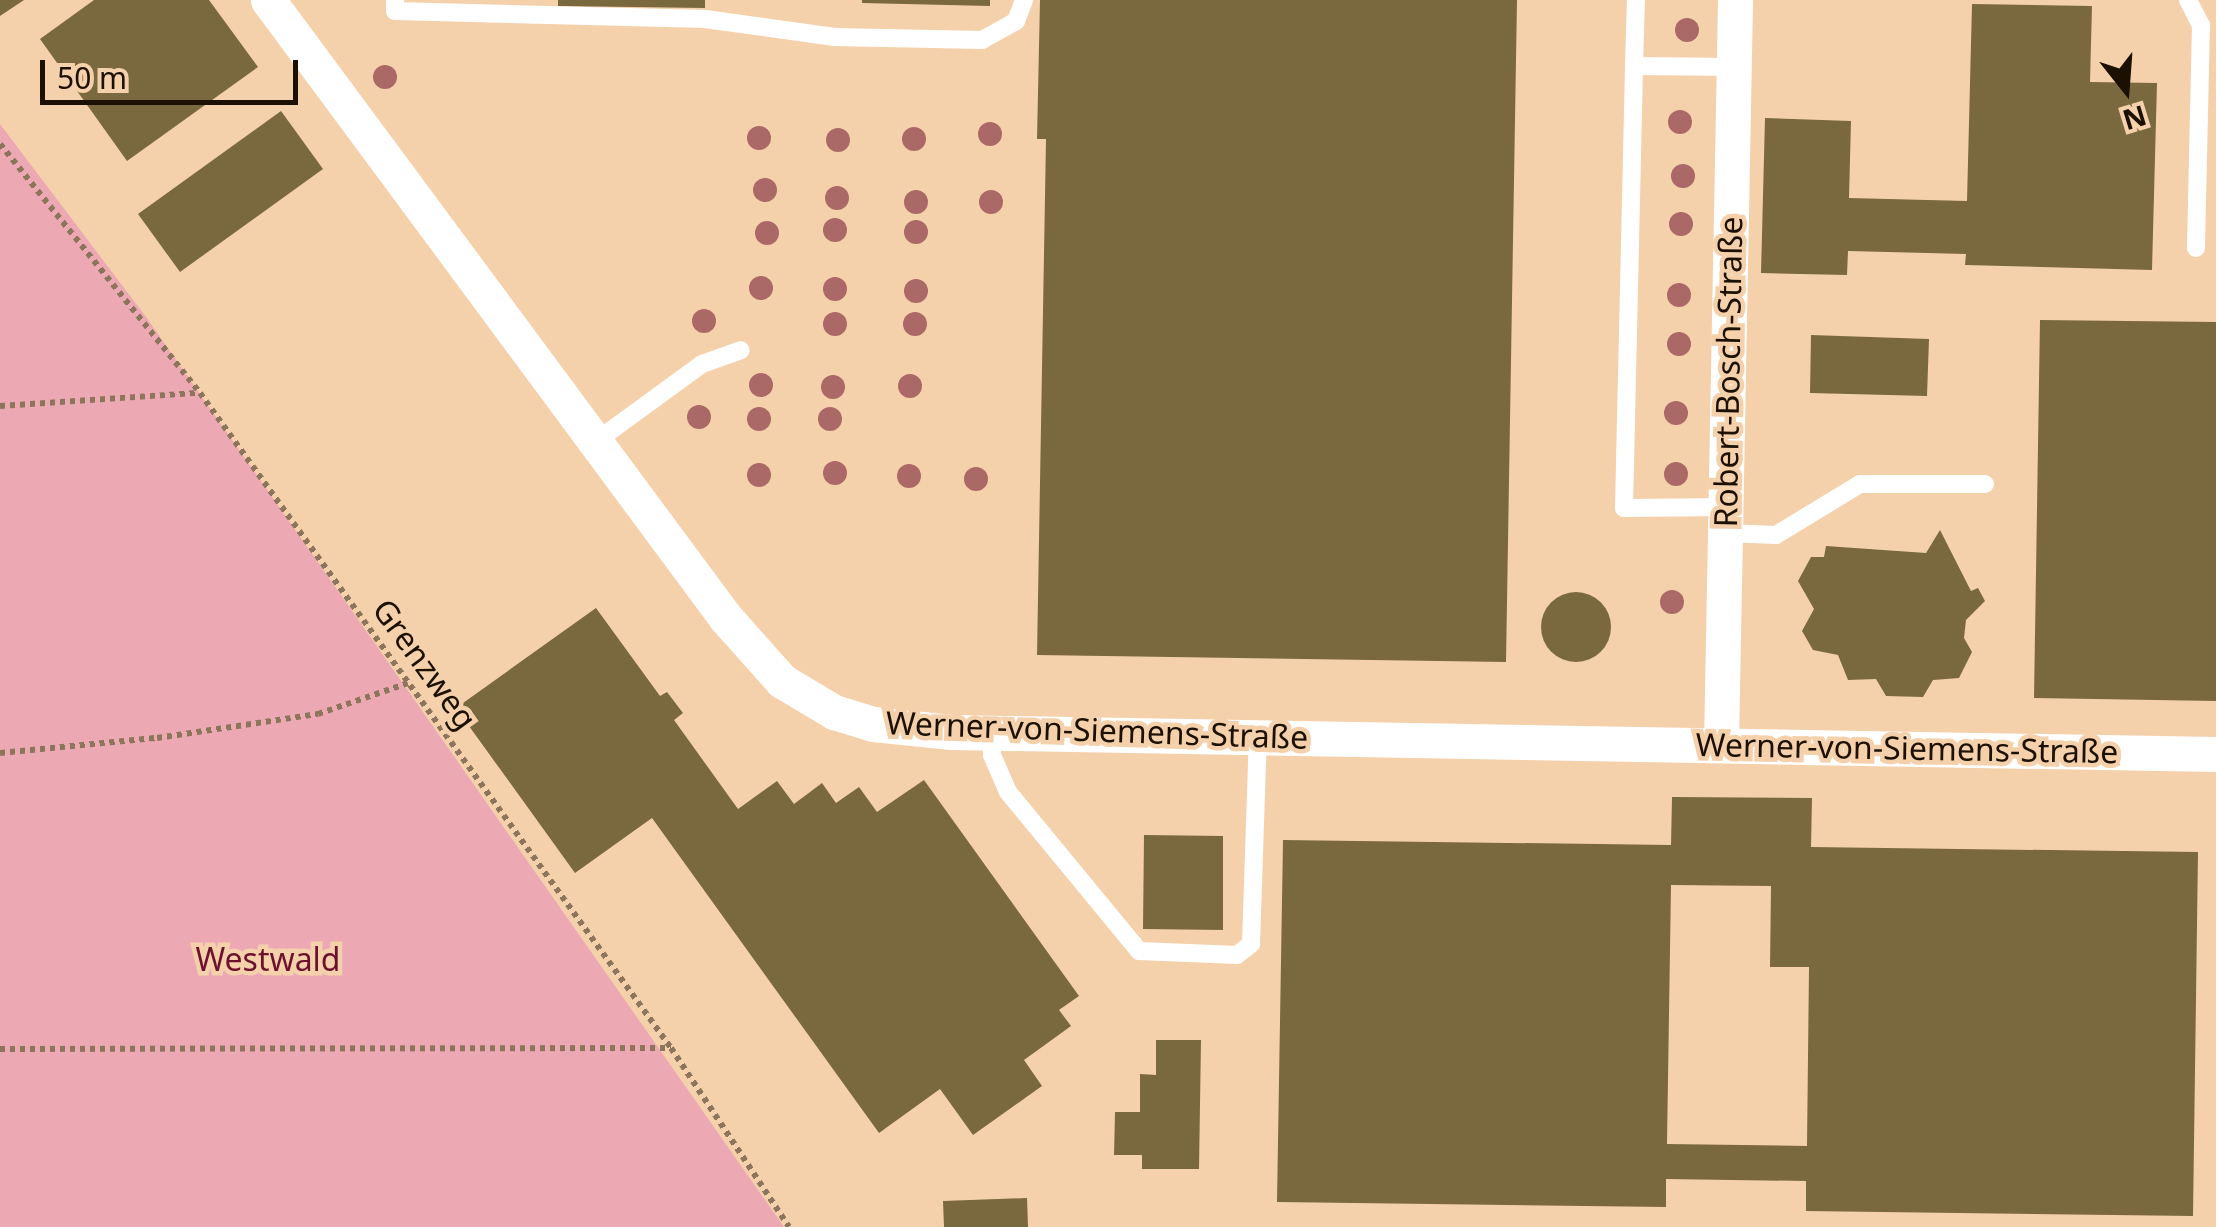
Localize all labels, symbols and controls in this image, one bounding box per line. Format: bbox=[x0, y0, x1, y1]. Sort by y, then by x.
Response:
scale bar bbox=[45, 40, 302, 102]
north arrow bbox=[2076, 40, 2176, 140]
text: 50 m bbox=[57, 57, 127, 98]
text: N bbox=[2118, 97, 2151, 140]
street label: Robert-Bosch-Straße bbox=[1706, 216, 1750, 528]
street label: Grenzweg bbox=[365, 591, 485, 737]
street label: Werner-von-Siemens-Straße bbox=[885, 703, 1309, 757]
street label: Werner-von-Siemens-Straße bbox=[1695, 725, 2119, 771]
park label: Westwald bbox=[195, 940, 341, 978]

